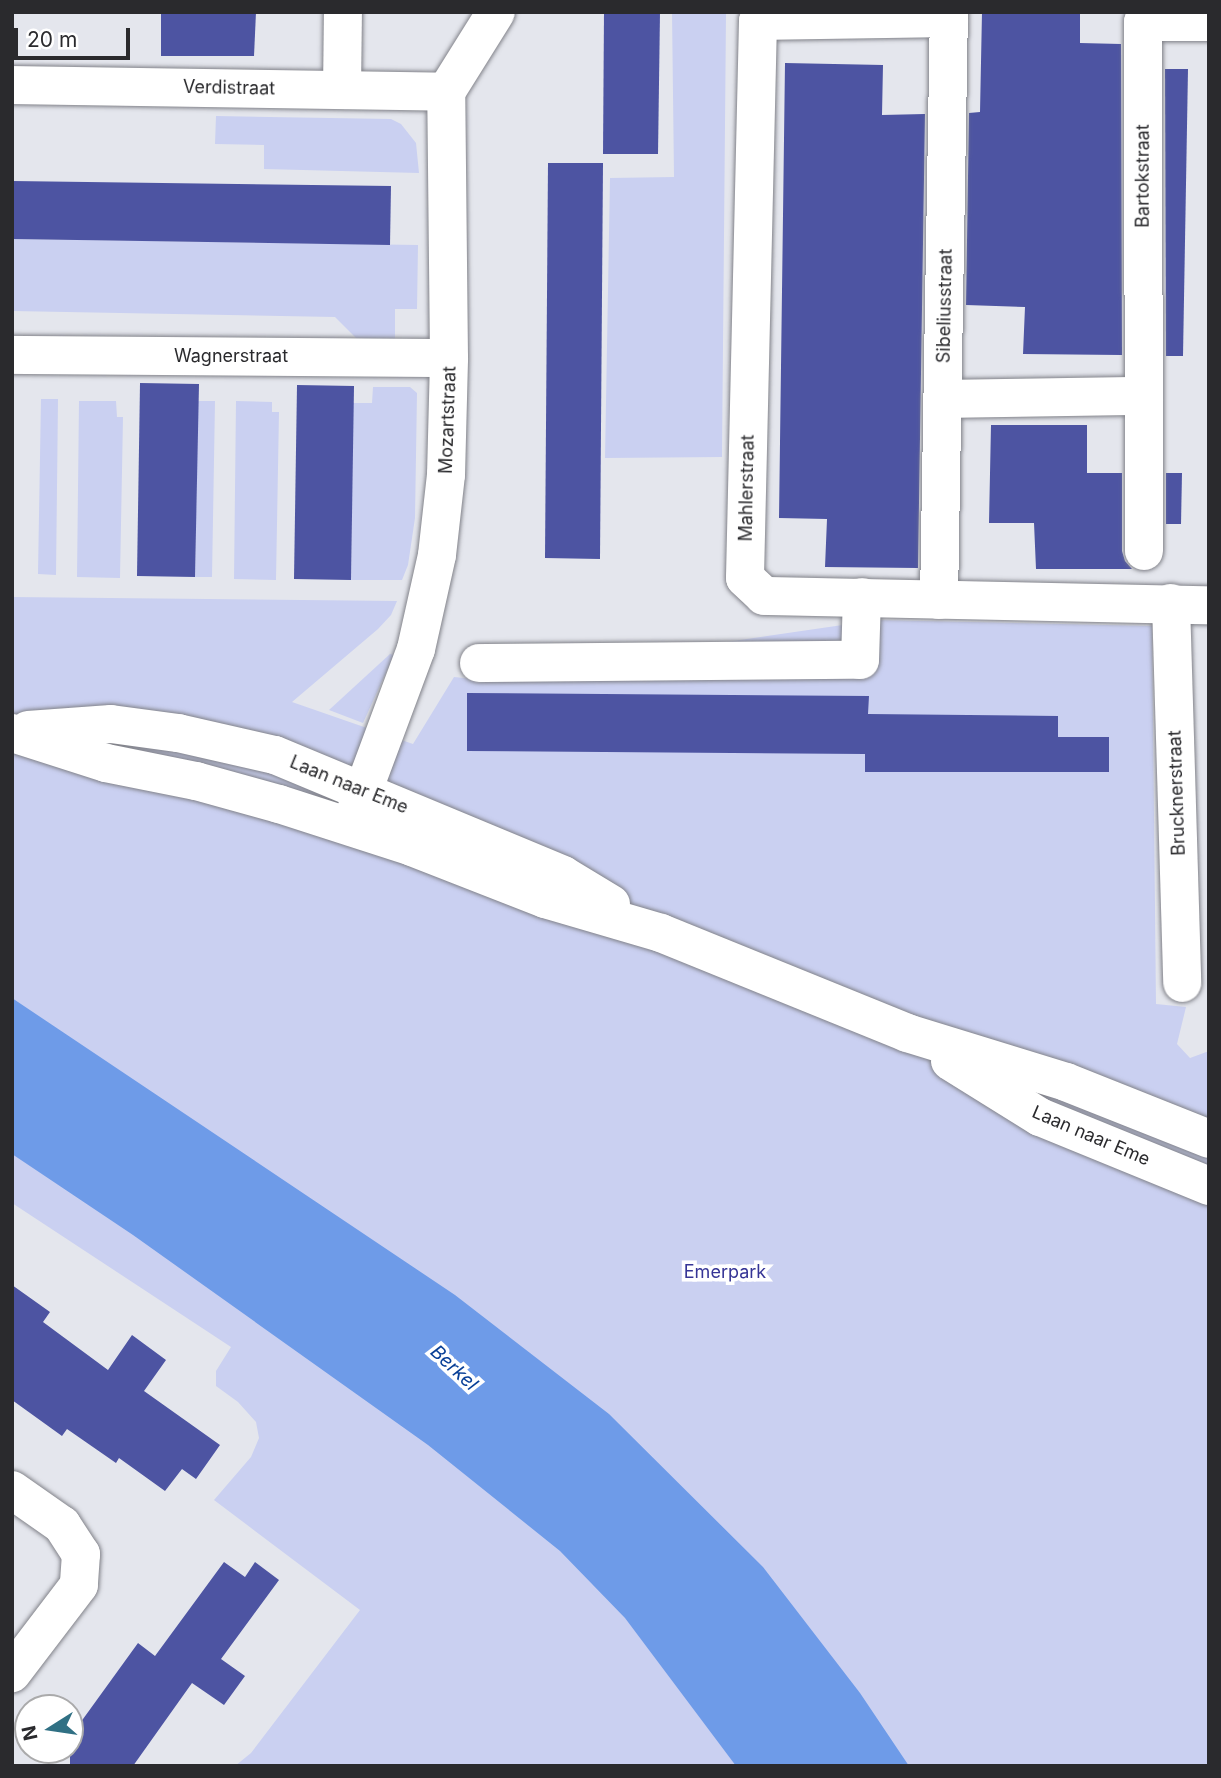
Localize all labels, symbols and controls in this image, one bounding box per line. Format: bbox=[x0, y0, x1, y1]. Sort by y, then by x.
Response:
scale bar bbox=[18, 14, 133, 58]
text: 20 m bbox=[27, 27, 77, 52]
street label: Verdistraat bbox=[183, 76, 275, 100]
street label: Bartokstraat bbox=[1132, 124, 1154, 228]
street label: Sibeliusstraat bbox=[933, 249, 957, 363]
street label: Wagnerstraat bbox=[174, 345, 288, 367]
street label: Mozartstraat bbox=[435, 366, 461, 474]
street label: Mahlerstraat bbox=[735, 434, 759, 542]
street label: Brucknerstraat bbox=[1164, 730, 1190, 856]
street label: Laan naar Eme bbox=[287, 751, 411, 819]
street label: Laan naar Eme bbox=[1029, 1101, 1153, 1171]
park label: Emerpark bbox=[684, 1261, 766, 1283]
water label: Berkel bbox=[426, 1340, 482, 1396]
north arrow bbox=[14, 1694, 84, 1764]
text: N bbox=[17, 1724, 43, 1743]

